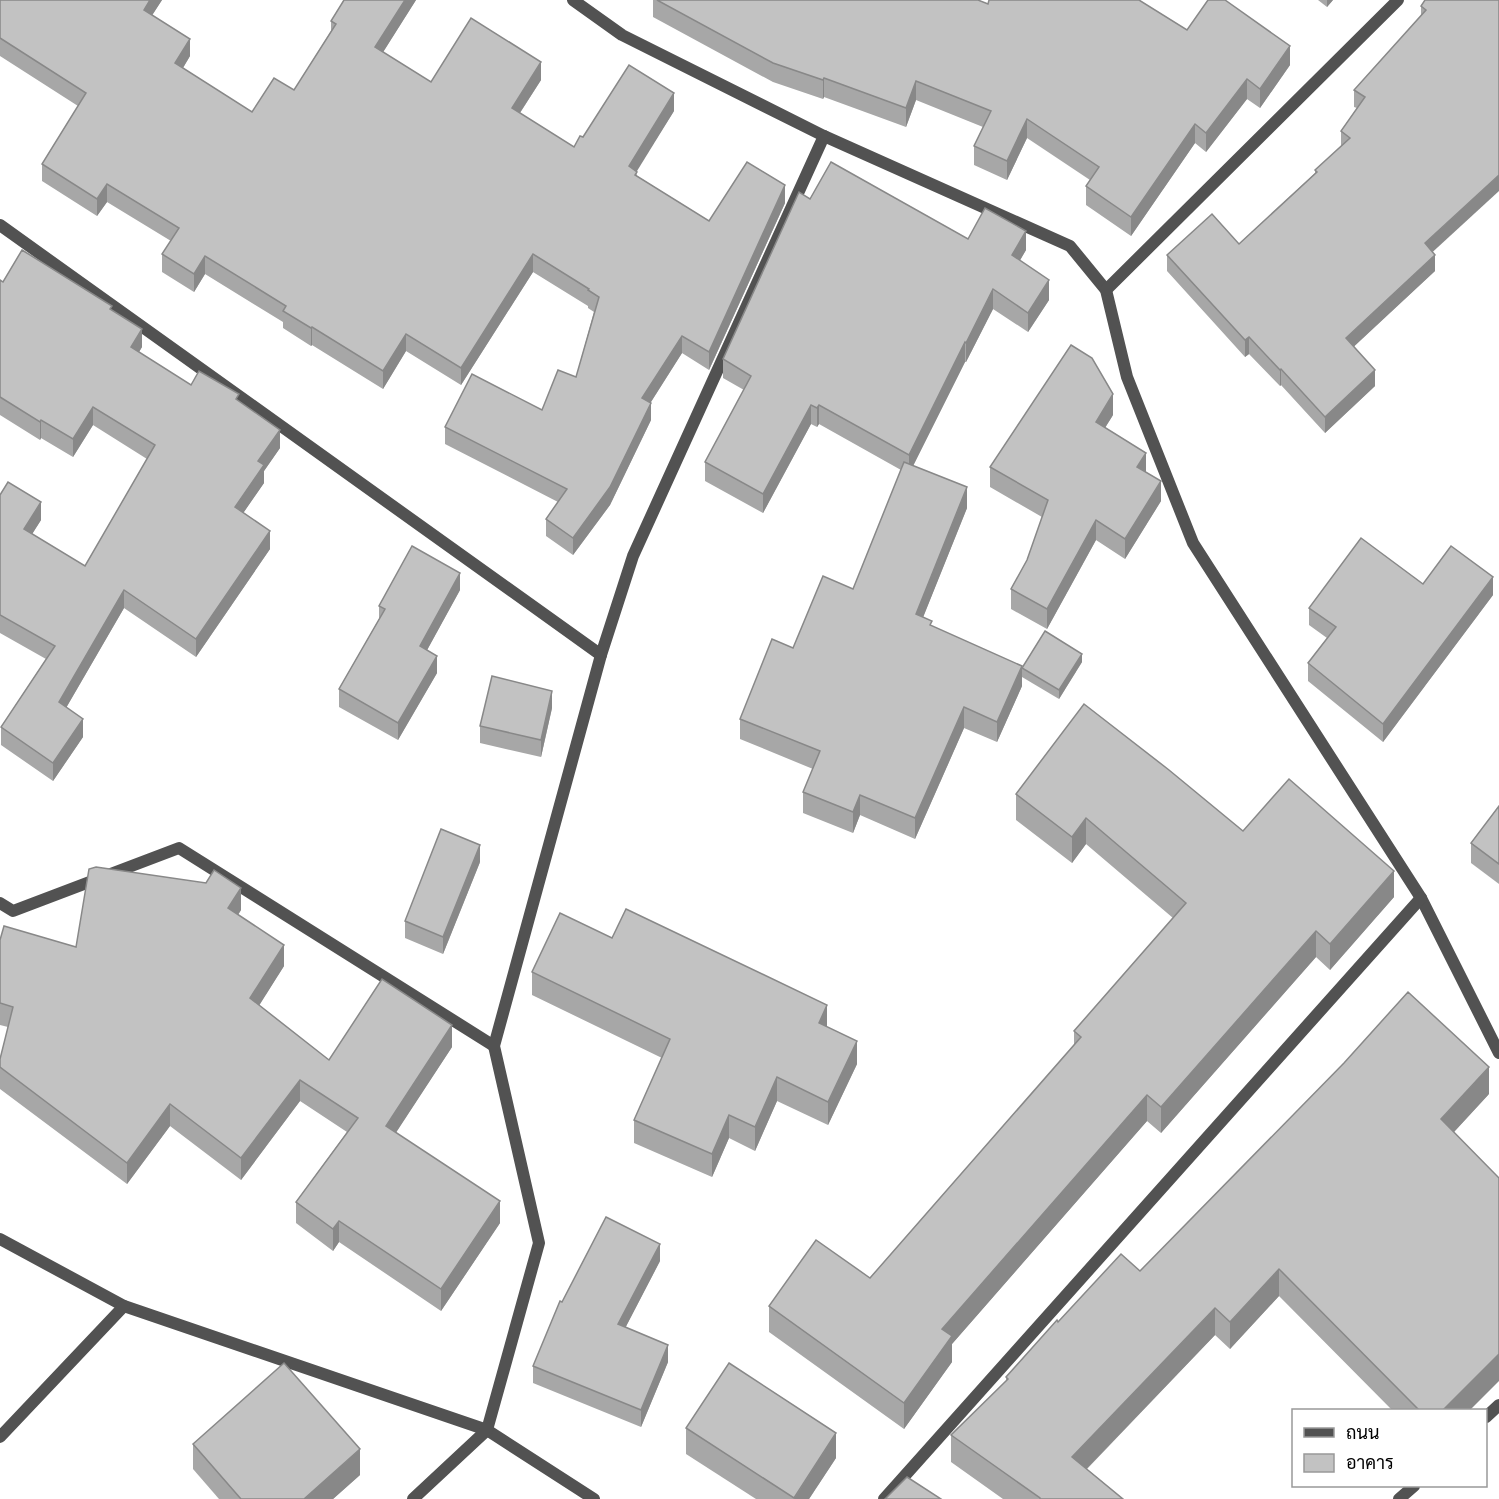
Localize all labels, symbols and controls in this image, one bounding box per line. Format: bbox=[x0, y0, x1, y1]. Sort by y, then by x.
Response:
legend bbox=[1292, 1409, 1487, 1487]
text: ถนน bbox=[1346, 1422, 1379, 1443]
text: อาคาร bbox=[1346, 1452, 1394, 1473]

